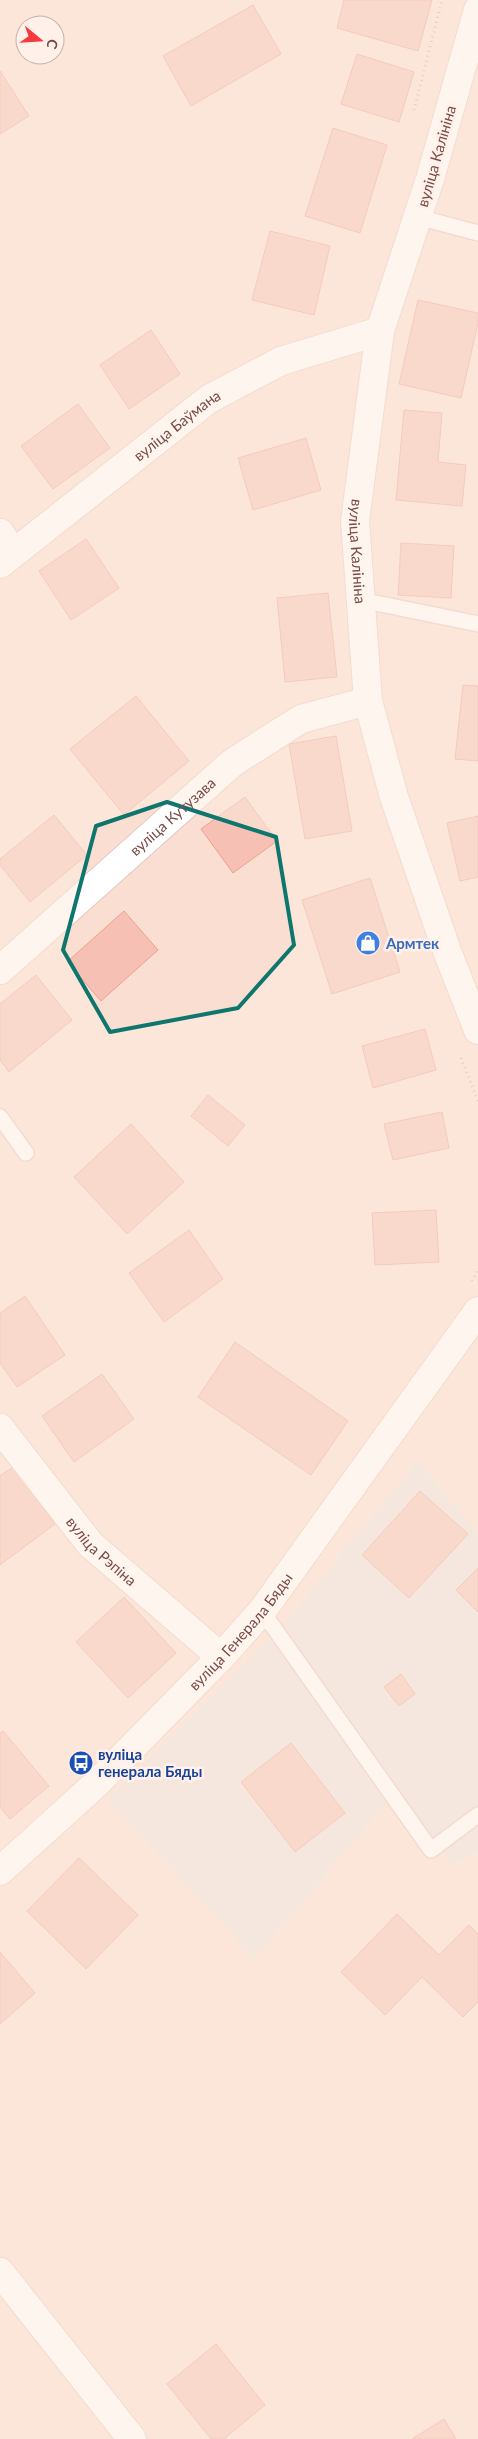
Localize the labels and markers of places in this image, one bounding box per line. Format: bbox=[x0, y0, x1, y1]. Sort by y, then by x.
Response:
shop icon: Армтек bbox=[355, 930, 381, 956]
place label: Армтек bbox=[385, 934, 440, 952]
place label: вуліца генерала Бяды bbox=[98, 1745, 202, 1780]
bus stop icon: вуліца генерала Бяды bbox=[68, 1750, 94, 1776]

